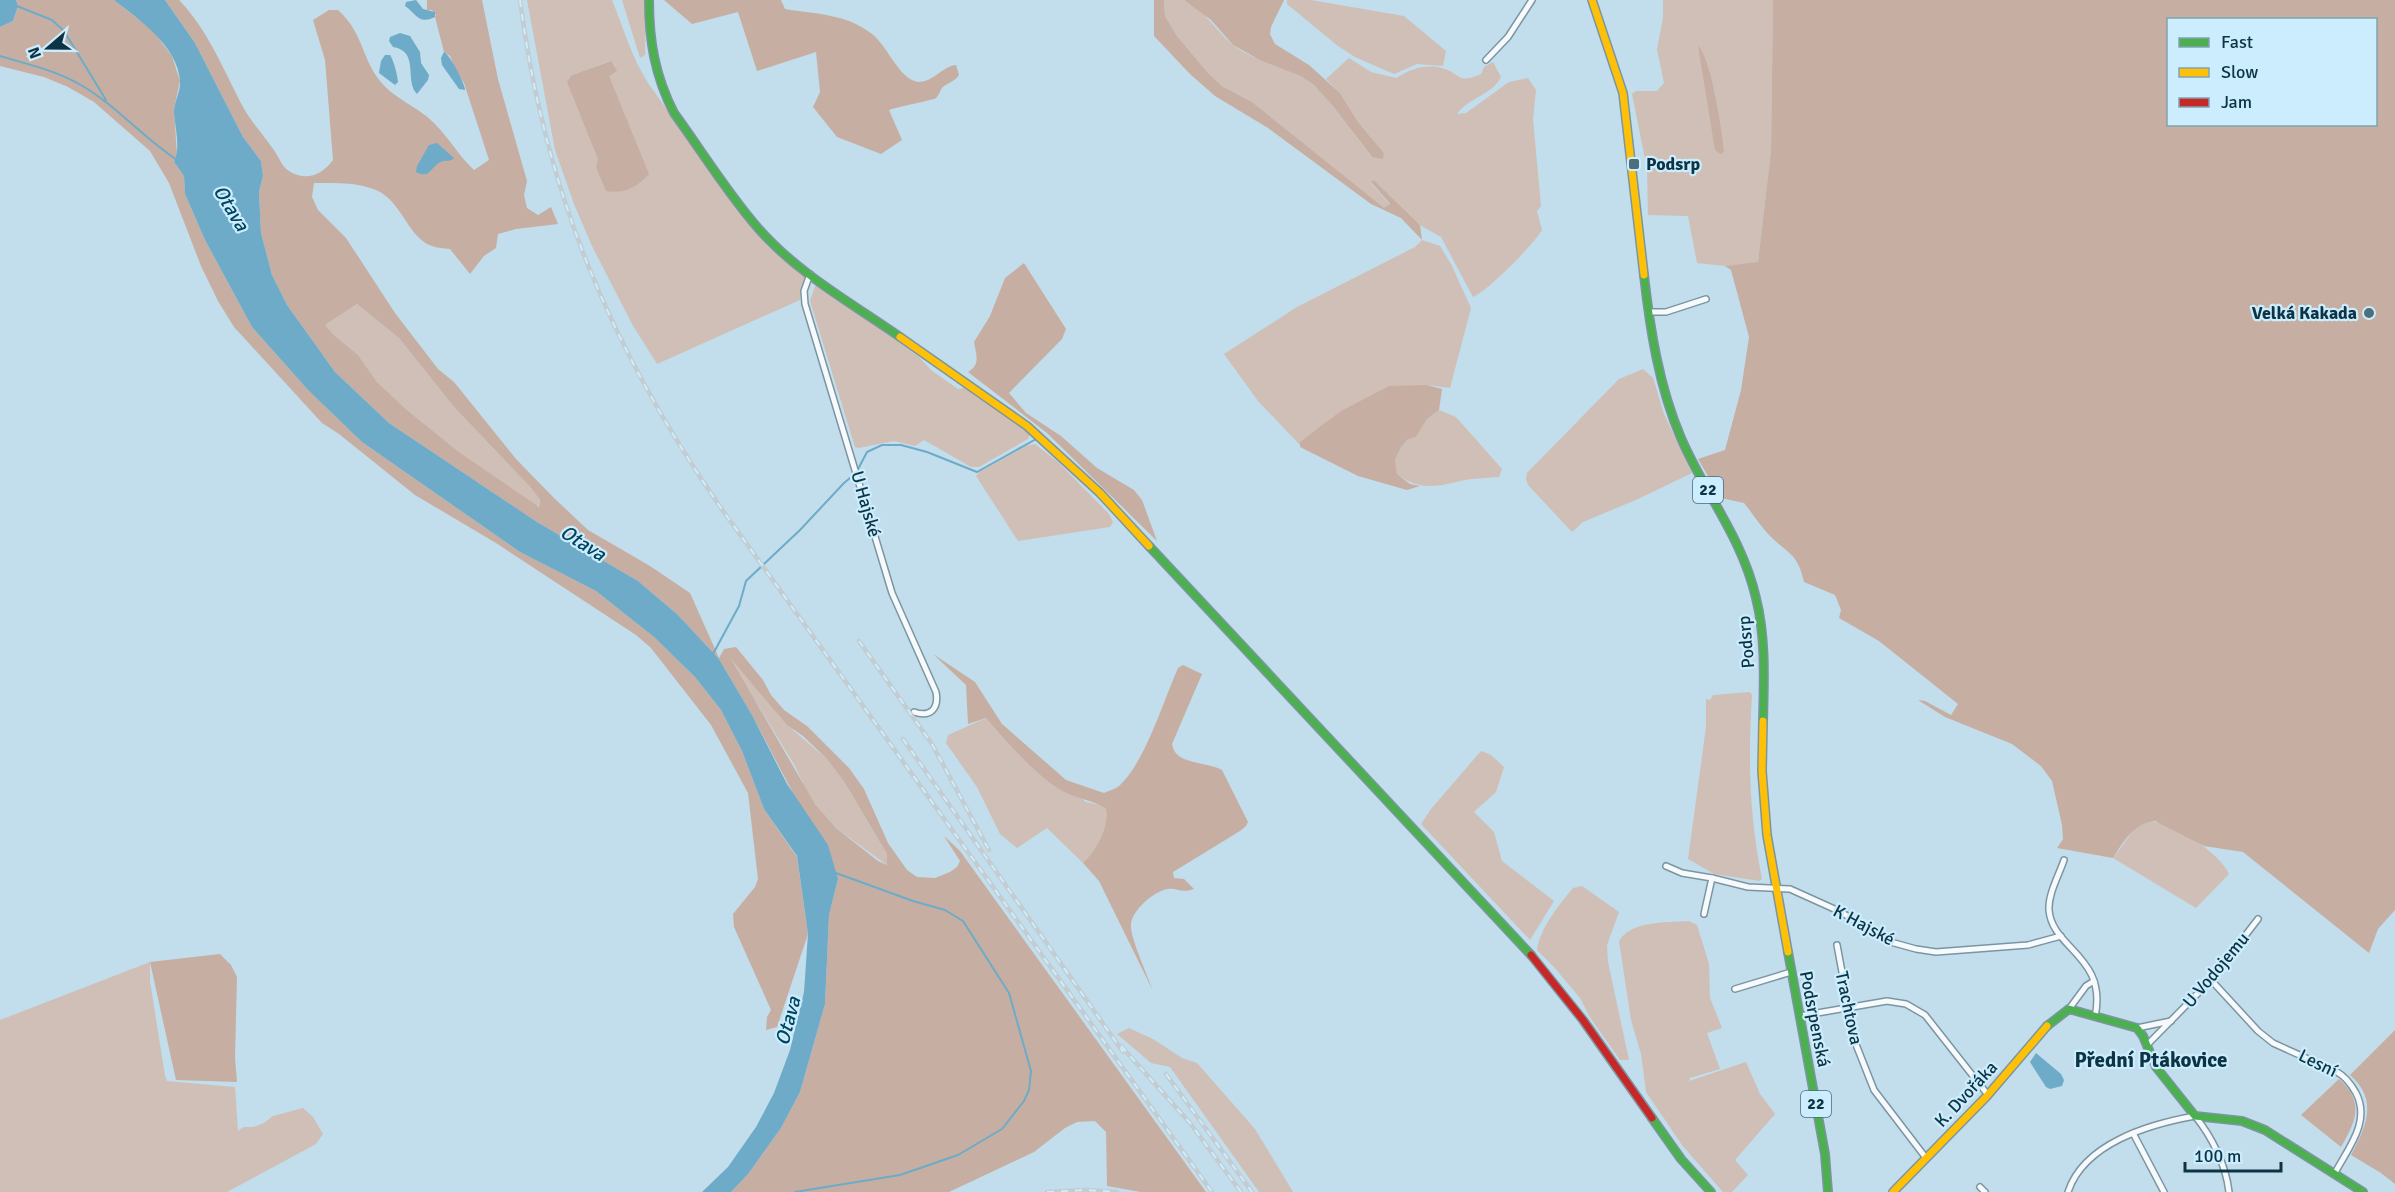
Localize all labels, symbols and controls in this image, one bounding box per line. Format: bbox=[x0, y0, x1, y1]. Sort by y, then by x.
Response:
north arrow bbox=[18, 18, 78, 78]
legend bbox=[2167, 18, 2377, 126]
text: Fast bbox=[2221, 31, 2253, 53]
text: N bbox=[24, 44, 46, 61]
text: Slow bbox=[2221, 61, 2258, 83]
text: Jam bbox=[2221, 91, 2252, 113]
place label: Podsrp bbox=[1646, 153, 1700, 175]
marker: Podsrp bbox=[1627, 157, 1641, 171]
water label: Otava bbox=[208, 180, 255, 236]
place label: Velká Kakada bbox=[2252, 302, 2357, 324]
marker: Velká Kakada bbox=[2362, 306, 2376, 320]
street label: U Hajské bbox=[846, 468, 886, 540]
road number: 22 bbox=[1693, 477, 1723, 503]
water label: Otava bbox=[556, 519, 611, 567]
street label: Podsrp bbox=[1733, 615, 1759, 669]
street label: K Hajské bbox=[1829, 900, 1899, 950]
street label: U Vodojemu bbox=[2178, 928, 2254, 1012]
street label: Podsrpenská bbox=[1795, 969, 1835, 1069]
street label: Trachtova bbox=[1831, 969, 1867, 1047]
water label: Otava bbox=[770, 993, 807, 1048]
street label: Lesní bbox=[2295, 1044, 2341, 1082]
district label: Přední Ptákovice bbox=[2074, 1047, 2228, 1073]
street label: K. Dvořáka bbox=[1930, 1056, 2002, 1132]
road number: 22 bbox=[1801, 1091, 1831, 1117]
scale bar bbox=[2185, 1135, 2281, 1173]
text: 100 m bbox=[2194, 1145, 2241, 1167]

